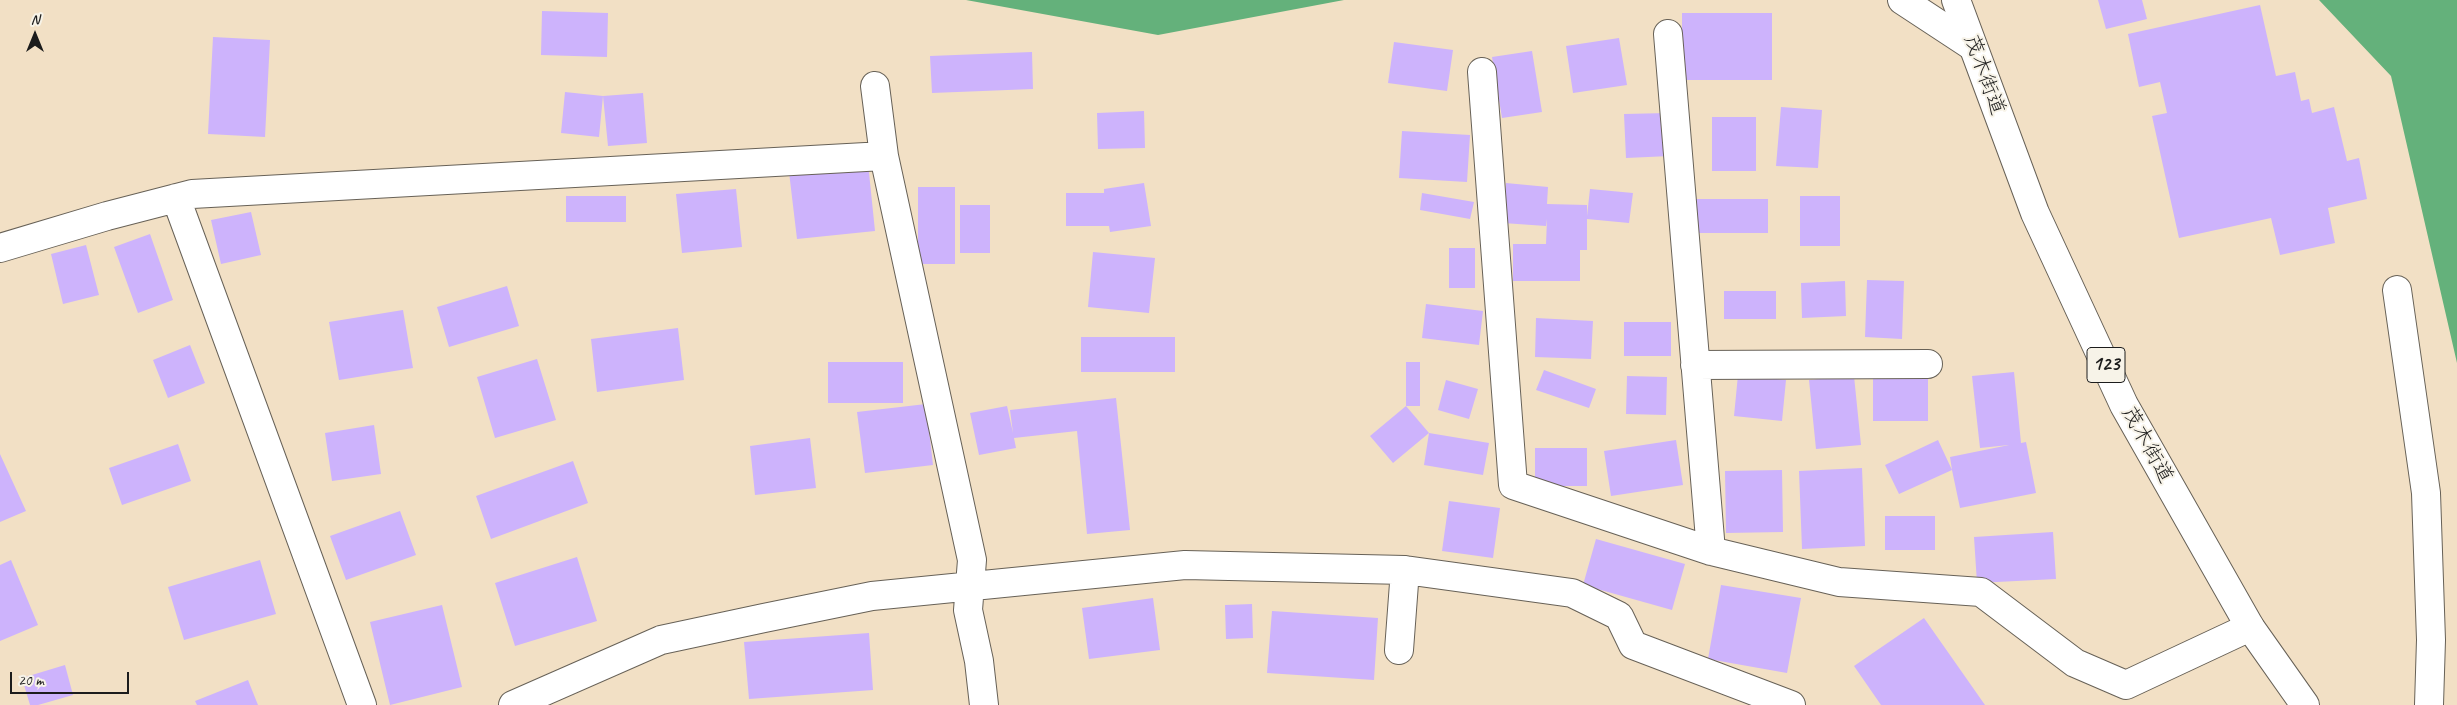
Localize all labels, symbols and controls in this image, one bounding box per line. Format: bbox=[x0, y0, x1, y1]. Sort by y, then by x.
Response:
north arrow bbox=[10, 10, 60, 60]
text: N bbox=[31, 11, 39, 28]
street label: 茂木街道 bbox=[1958, 31, 2010, 119]
road number: 123 bbox=[2087, 348, 2125, 382]
street label: 茂木街道 bbox=[2116, 402, 2178, 488]
scale bar bbox=[12, 662, 131, 694]
text: 20 m bbox=[18, 671, 44, 690]

